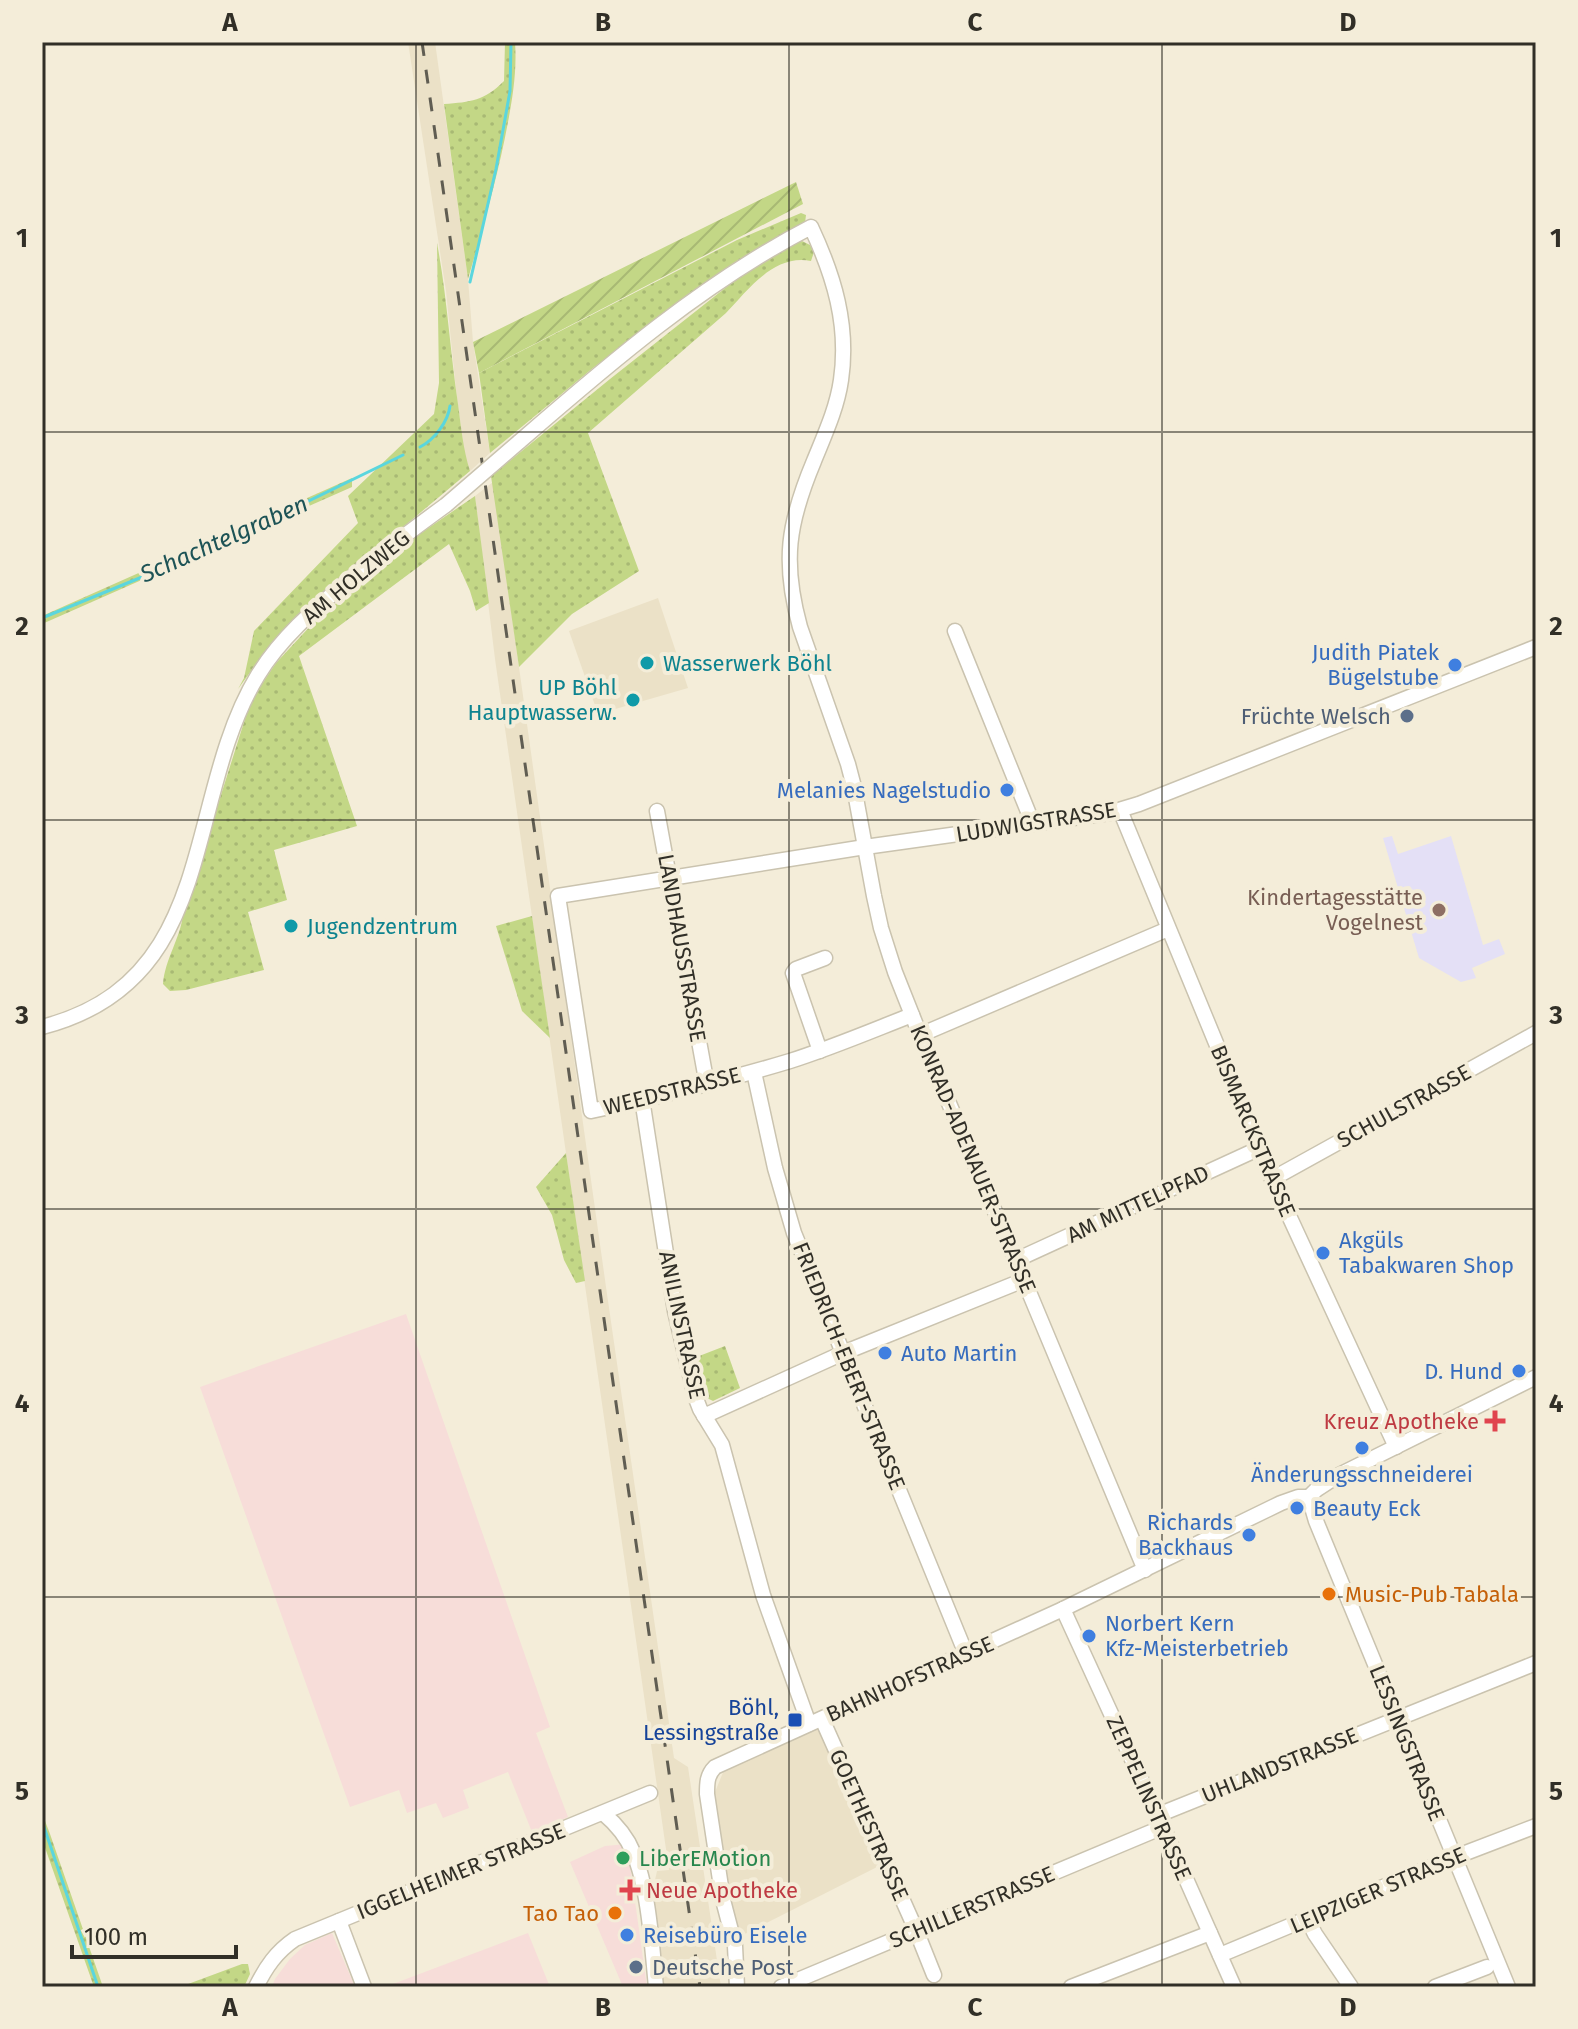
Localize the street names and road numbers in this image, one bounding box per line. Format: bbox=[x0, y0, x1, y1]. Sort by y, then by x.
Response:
street label: AM HOLZWEG bbox=[297, 524, 415, 630]
street label: LUDWIGSTRASSE bbox=[954, 796, 1118, 848]
street label: LANDHAUSSTRASSE bbox=[652, 852, 712, 1044]
street label: KONRAD-ADENAUER-STRASSE bbox=[904, 1021, 1042, 1297]
street label: BISMARCKSTRASSE bbox=[1205, 1041, 1301, 1221]
street label: SCHULSTRASSE bbox=[1332, 1058, 1476, 1154]
street label: WEEDSTRASSE bbox=[601, 1061, 743, 1121]
street label: AM MITTELPFAD bbox=[1063, 1159, 1213, 1249]
street label: FRIEDRICH-EBERT-STRASSE bbox=[787, 1238, 911, 1494]
street label: ANILINSTRASSE bbox=[653, 1248, 711, 1402]
street label: BAHNHOFSTRASSE bbox=[822, 1630, 998, 1728]
street label: LESSINGSTRASSE bbox=[1363, 1661, 1451, 1825]
street label: ZEPPELINSTRASSE bbox=[1101, 1712, 1197, 1884]
street label: UHLANDSTRASSE bbox=[1198, 1721, 1362, 1809]
street label: GOETHESTRASSE bbox=[824, 1745, 914, 1905]
street label: IGGELHEIMER STRASSE bbox=[353, 1817, 569, 1925]
street label: LEIPZIGER STRASSE bbox=[1286, 1841, 1470, 1939]
street label: SCHILLERSTRASSE bbox=[885, 1860, 1059, 1954]

